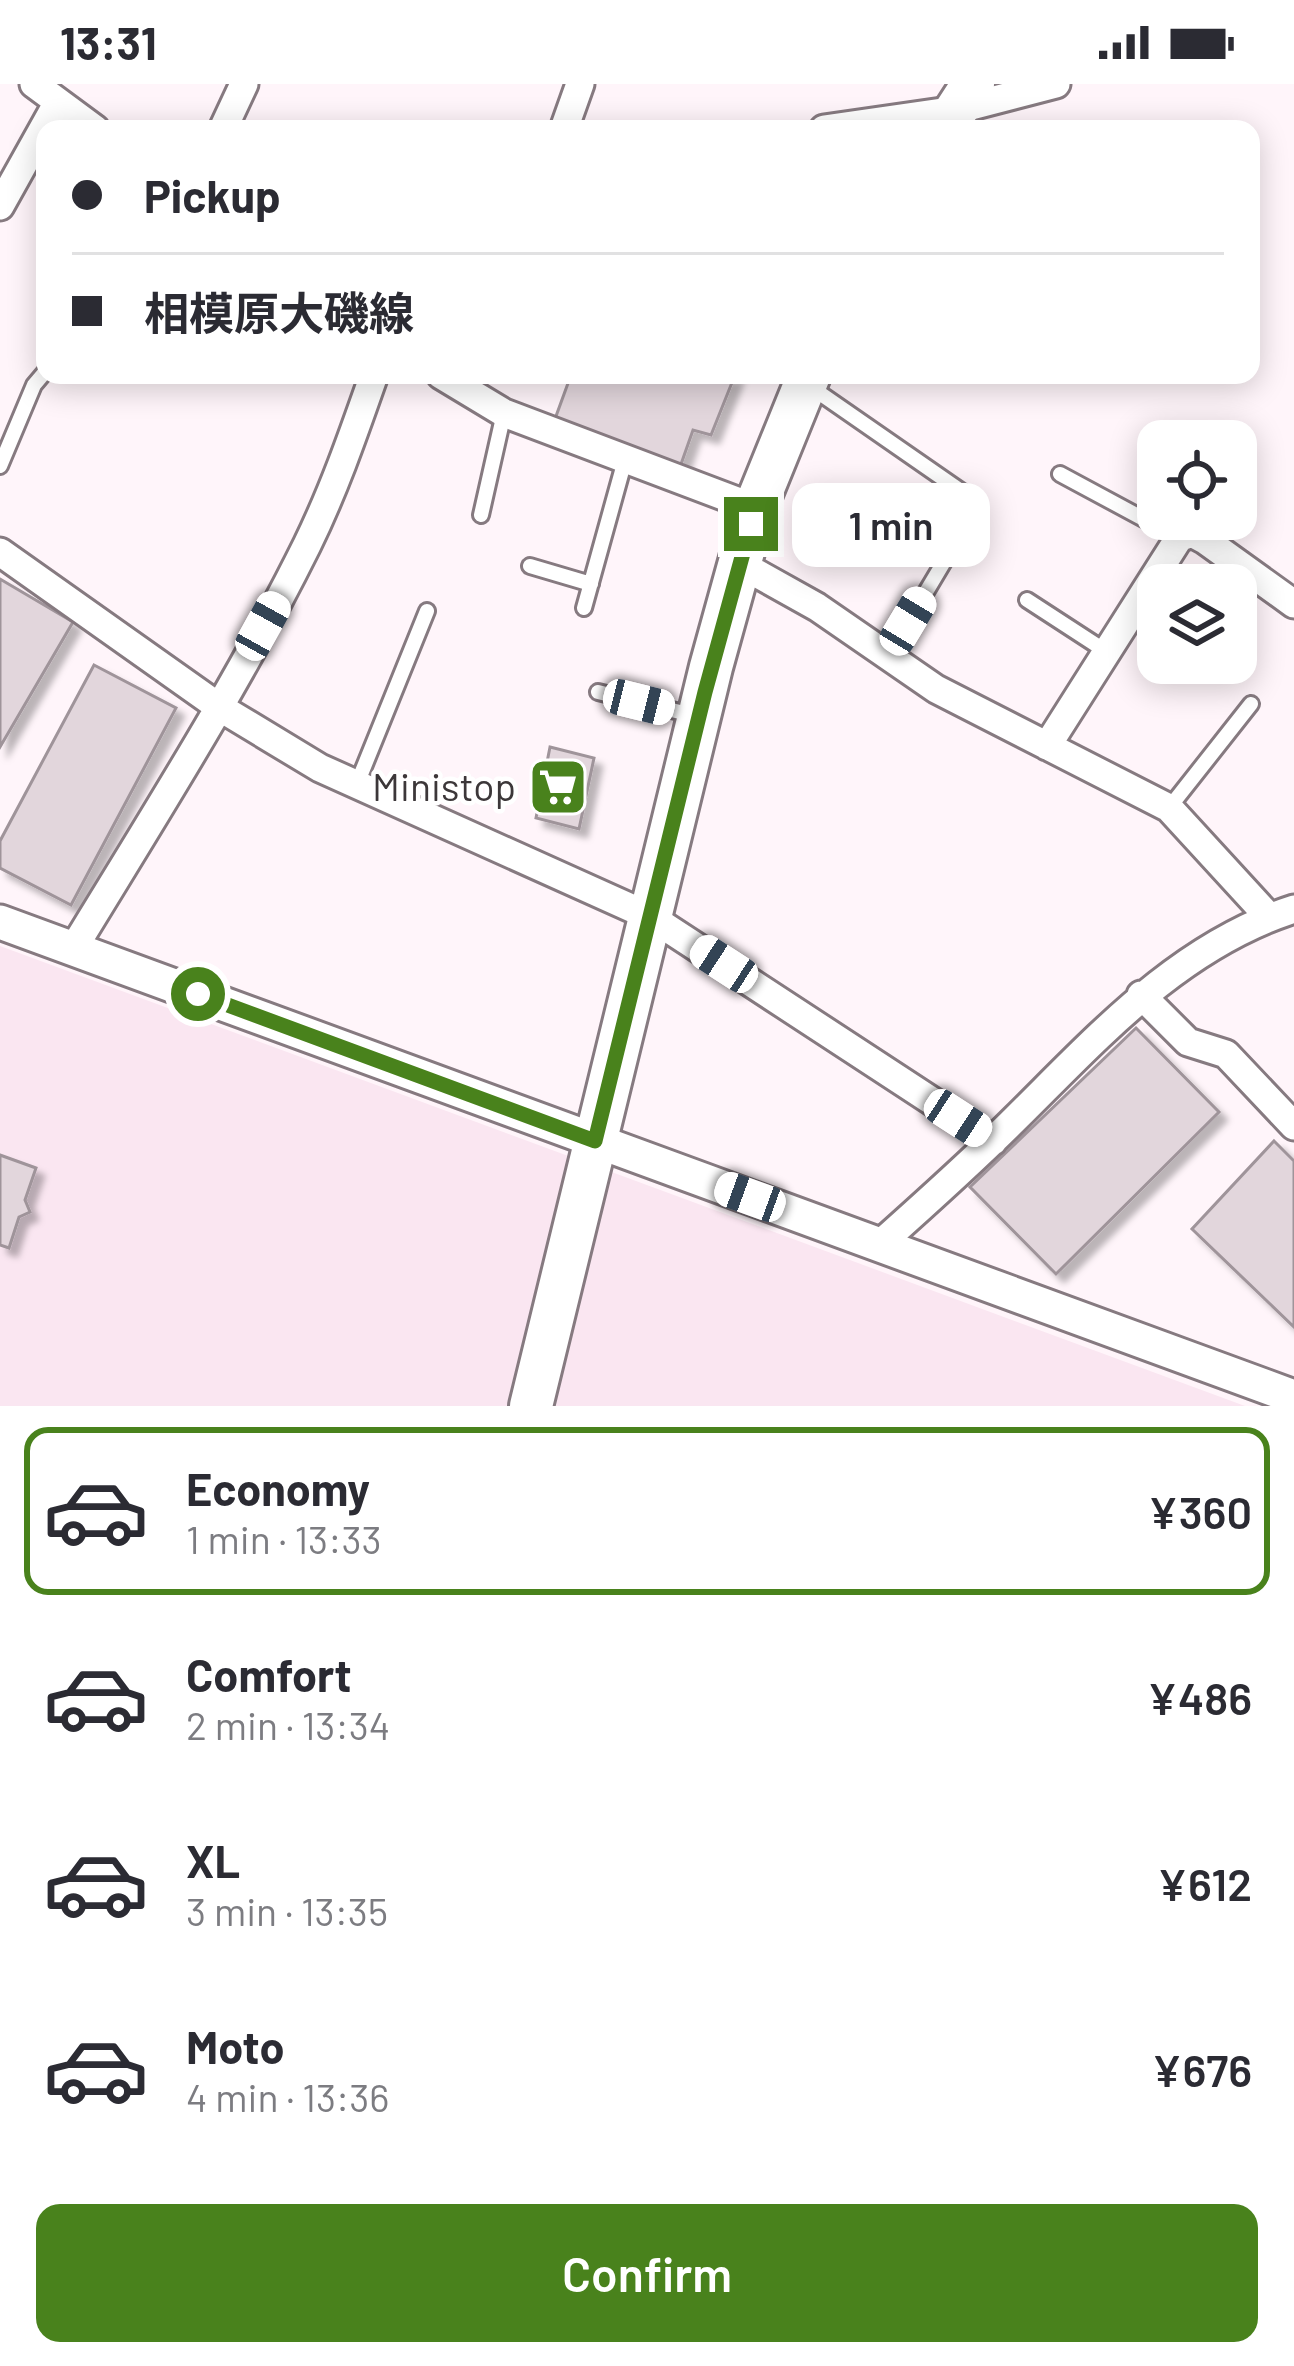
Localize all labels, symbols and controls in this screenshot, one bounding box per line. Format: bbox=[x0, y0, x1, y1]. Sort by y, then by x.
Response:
text: 13:31 bbox=[60, 15, 157, 69]
text: Pickup bbox=[144, 168, 281, 222]
text: 相模原大磯線 bbox=[144, 285, 414, 339]
map controls bbox=[1137, 420, 1257, 684]
button: locate bbox=[1137, 420, 1257, 540]
callout: 1 min bbox=[793, 482, 991, 566]
route end bbox=[724, 497, 778, 551]
text: 1 min bbox=[848, 501, 934, 548]
button: layers bbox=[1137, 564, 1257, 684]
car bbox=[874, 581, 942, 661]
car bbox=[230, 586, 296, 666]
car bbox=[600, 676, 678, 728]
supermarket icon: Ministop bbox=[527, 756, 589, 818]
place label: Ministop bbox=[372, 762, 516, 809]
car bbox=[684, 929, 764, 999]
route start bbox=[171, 967, 225, 1021]
car bbox=[918, 1083, 998, 1153]
car bbox=[710, 1168, 790, 1226]
icon: car bbox=[42, 1457, 150, 1565]
text: Economy bbox=[186, 1461, 370, 1515]
text: ¥360 bbox=[1148, 1484, 1252, 1538]
text: 1 min · 13:33 bbox=[186, 1515, 382, 1562]
icon: car bbox=[42, 1643, 150, 1751]
text: Comfort bbox=[186, 1647, 352, 1701]
text: ¥486 bbox=[1147, 1670, 1252, 1724]
text: 2 min · 13:34 bbox=[186, 1701, 390, 1748]
icon: car bbox=[42, 1829, 150, 1937]
text: XL bbox=[186, 1833, 240, 1887]
text: ¥612 bbox=[1157, 1856, 1252, 1910]
text: 3 min · 13:35 bbox=[186, 1887, 388, 1934]
icon: car bbox=[42, 2015, 150, 2123]
text: Moto bbox=[186, 2019, 284, 2073]
text: ¥676 bbox=[1152, 2042, 1252, 2096]
text: 4 min · 13:36 bbox=[186, 2073, 389, 2120]
button: Confirm bbox=[36, 2204, 1258, 2342]

